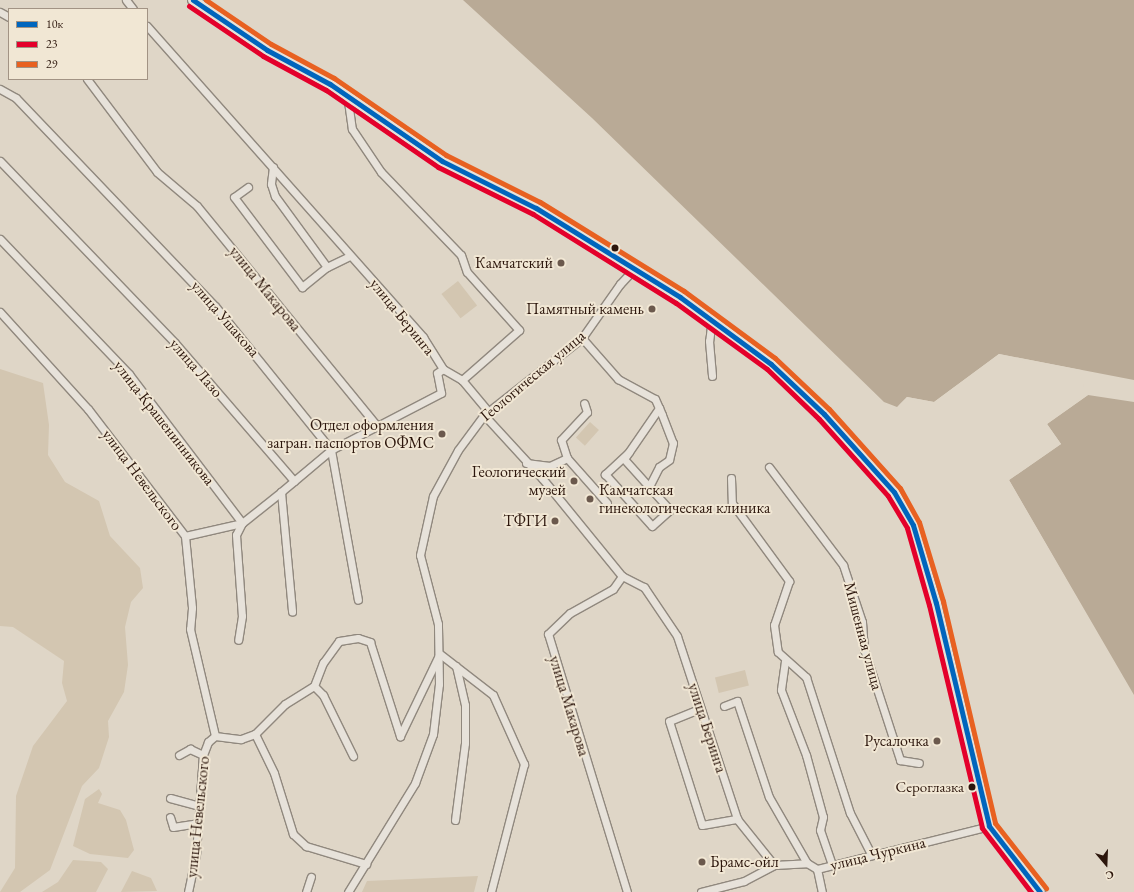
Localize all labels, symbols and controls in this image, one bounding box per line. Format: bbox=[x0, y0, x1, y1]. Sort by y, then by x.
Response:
legend bbox=[8, 8, 148, 80]
text: 10к bbox=[46, 16, 63, 32]
text: 23 bbox=[46, 36, 58, 52]
text: 29 bbox=[46, 56, 58, 72]
street label: улица Макарова bbox=[225, 242, 305, 336]
unlabelled marker bbox=[610, 243, 620, 253]
place label: Камчатский bbox=[475, 253, 553, 273]
marker: Камчатский bbox=[556, 258, 566, 268]
street label: улица Беринга bbox=[365, 275, 439, 359]
street label: улица Ушакова bbox=[187, 277, 263, 361]
place label: Памятный камень bbox=[526, 299, 644, 319]
marker: Памятный камень bbox=[647, 304, 657, 314]
street label: Геологическая улица bbox=[477, 326, 589, 426]
street label: улица Лазо bbox=[165, 334, 227, 402]
street label: улица Крашенинникова bbox=[109, 357, 219, 489]
place label: Отдел оформления загран. паспортов ОФМС bbox=[267, 415, 434, 453]
street label: улица Невельского bbox=[98, 425, 186, 535]
marker: Отдел оформления загран. паспортов ОФМС bbox=[437, 429, 447, 439]
place label: Геологический музей bbox=[472, 462, 566, 500]
marker: Геологический музей bbox=[569, 476, 579, 486]
place label: Камчатская гинекологическая клиника bbox=[599, 480, 770, 518]
marker: Камчатская гинекологическая клиника bbox=[584, 493, 596, 505]
place label: ТФГИ bbox=[503, 511, 547, 531]
marker: ТФГИ bbox=[550, 516, 560, 526]
street label: Мишенная улица bbox=[839, 580, 887, 692]
street label: улица Макарова bbox=[545, 653, 593, 759]
street label: улица Беринга bbox=[683, 681, 731, 775]
place label: Русалочка bbox=[864, 731, 929, 751]
marker: Русалочка bbox=[932, 736, 942, 746]
street label: улица Невельского bbox=[182, 755, 214, 879]
place label: Сероглазка bbox=[896, 778, 964, 796]
marker: Сероглазка bbox=[967, 782, 977, 792]
street label: улица Чуркина bbox=[828, 833, 928, 875]
north arrow bbox=[1086, 844, 1126, 884]
place label: Брамс-ойл bbox=[710, 852, 779, 872]
marker: Брамс-ойл bbox=[697, 857, 707, 867]
text: С bbox=[1104, 867, 1116, 883]

